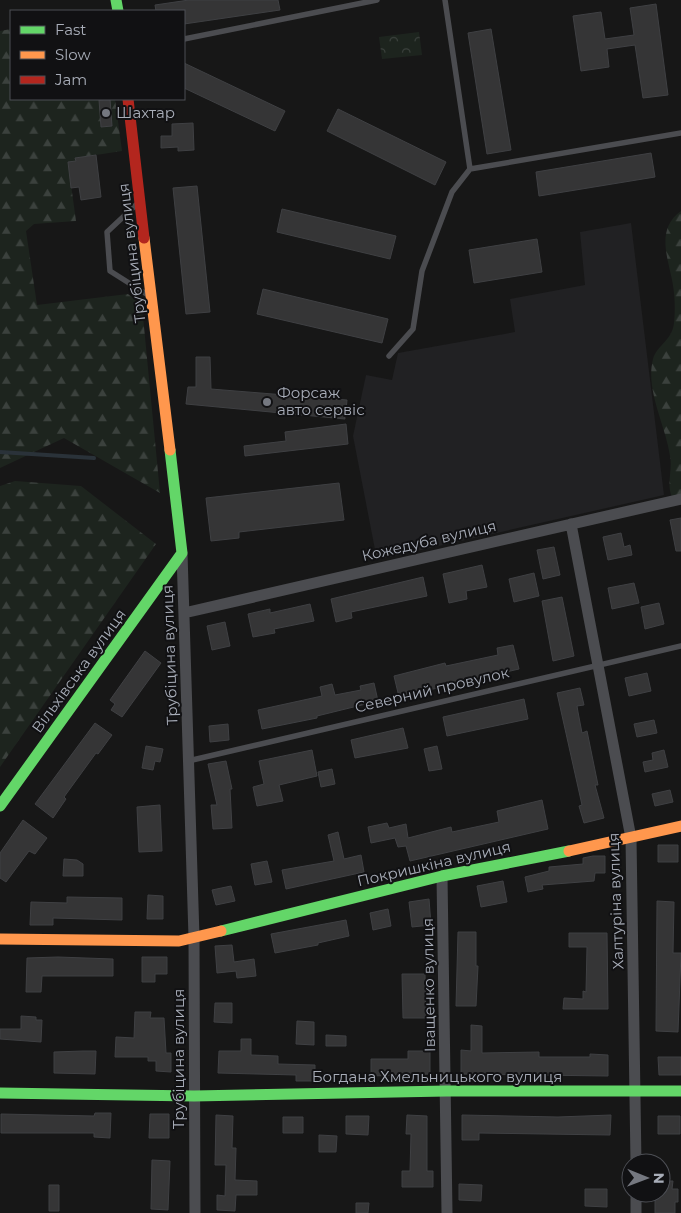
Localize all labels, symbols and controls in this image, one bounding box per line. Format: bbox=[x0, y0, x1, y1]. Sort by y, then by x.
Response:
legend bbox=[10, 10, 185, 100]
text: Fast bbox=[55, 20, 86, 39]
text: Slow bbox=[55, 45, 91, 64]
text: Jam bbox=[54, 70, 87, 89]
place label: Шахтар bbox=[116, 103, 175, 122]
marker: Шахтар bbox=[100, 107, 112, 119]
street label: Трубіцина вулиця bbox=[114, 182, 149, 324]
place label: Форсаж авто сервіс bbox=[277, 383, 365, 419]
marker: Форсаж авто сервіс bbox=[261, 396, 273, 408]
street label: Кожедуба вулиця bbox=[360, 516, 498, 565]
street label: Трубіцина вулиця bbox=[158, 584, 181, 726]
street label: Вільхівська вулиця bbox=[27, 605, 130, 736]
street label: Северний провулок bbox=[353, 662, 511, 717]
street label: Халтуріна вулиця bbox=[604, 832, 627, 970]
street label: Покришкіна вулиця bbox=[355, 837, 513, 890]
street label: Іващенко вулиця bbox=[418, 918, 439, 1052]
street label: Трубіцина вулиця bbox=[169, 989, 188, 1129]
street label: Богдана Хмельницького вулиця bbox=[312, 1067, 562, 1086]
north arrow bbox=[621, 1153, 671, 1203]
text: N bbox=[650, 1172, 668, 1184]

